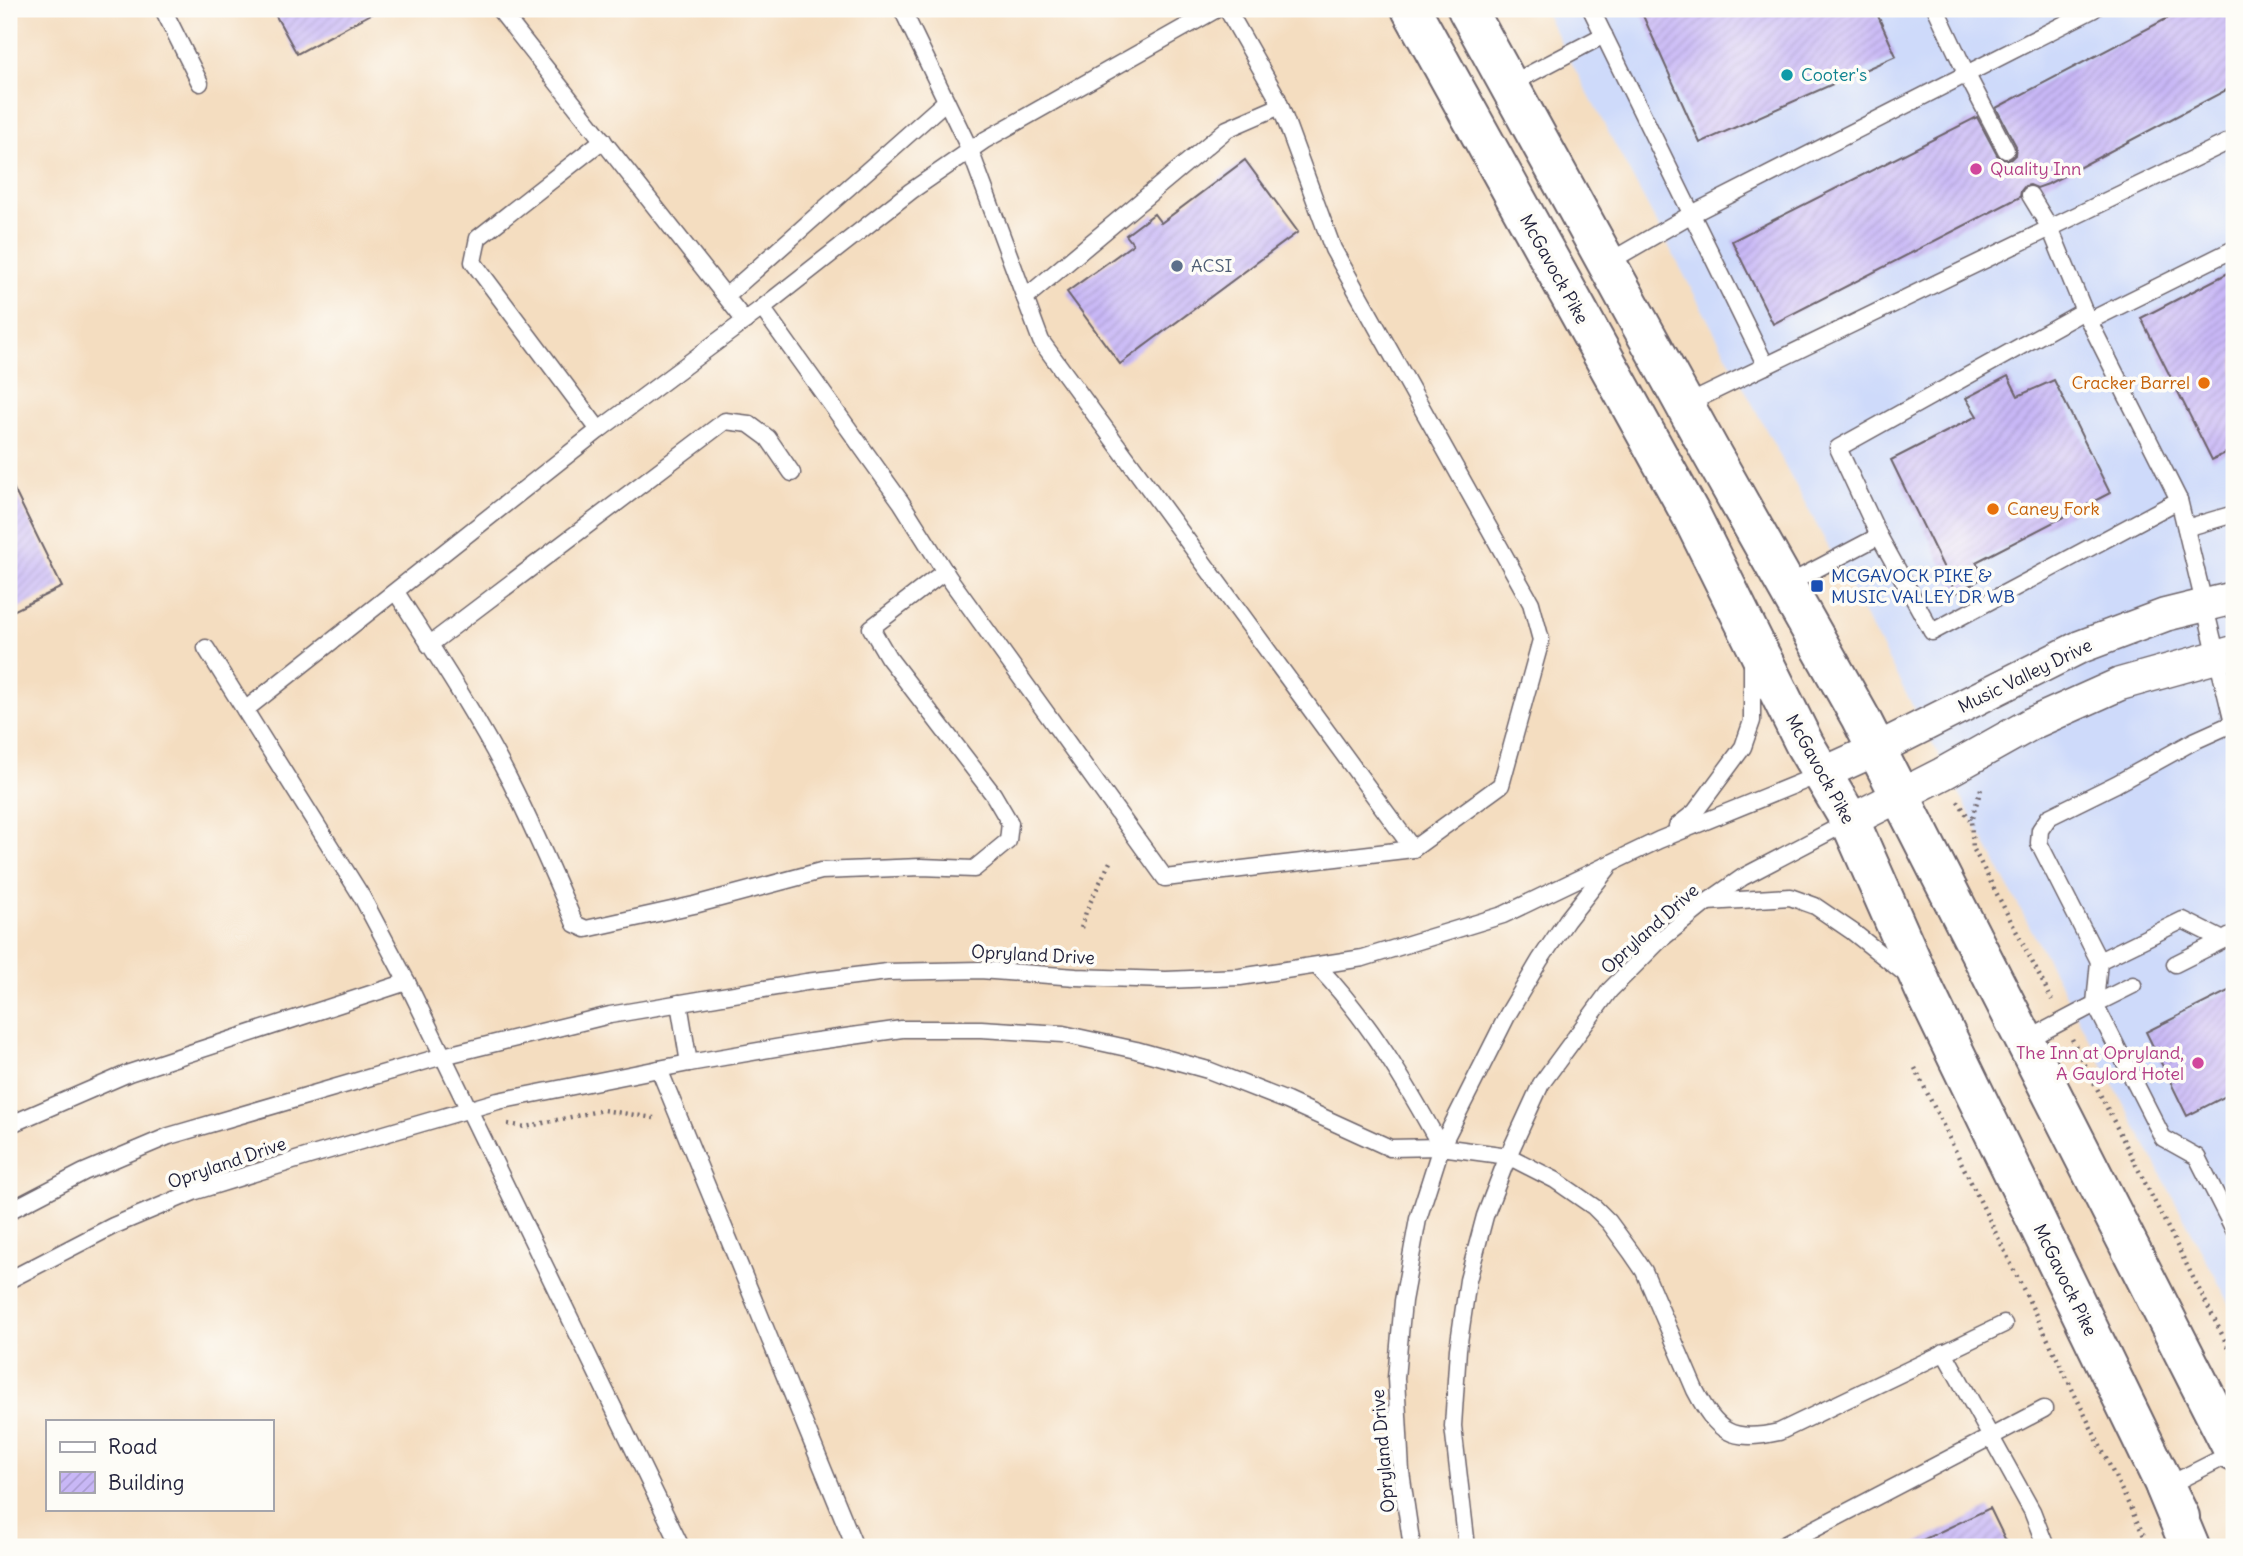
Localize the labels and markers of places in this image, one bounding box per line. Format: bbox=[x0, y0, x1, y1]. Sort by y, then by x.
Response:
place label: Cooter's bbox=[1801, 63, 1867, 86]
marker: Cooter's bbox=[1779, 67, 1795, 83]
place label: Quality Inn bbox=[1990, 157, 2082, 180]
marker: Quality Inn bbox=[1968, 161, 1984, 177]
place label: ACSI bbox=[1191, 254, 1232, 277]
marker: ACSI bbox=[1169, 258, 1185, 274]
place label: Cracker Barrel bbox=[2071, 371, 2190, 394]
marker: Cracker Barrel bbox=[2196, 375, 2212, 391]
place label: Caney Fork bbox=[2007, 497, 2100, 520]
marker: Caney Fork bbox=[1985, 501, 2001, 517]
place label: MCGAVOCK PIKE & MUSIC VALLEY DR WB bbox=[1831, 564, 2015, 608]
marker: MCGAVOCK PIKE & MUSIC VALLEY DR WB bbox=[1809, 578, 1825, 594]
place label: The Inn at Opryland, A Gaylord Hotel bbox=[2016, 1041, 2184, 1085]
marker: The Inn at Opryland, A Gaylord Hotel bbox=[2190, 1055, 2206, 1071]

